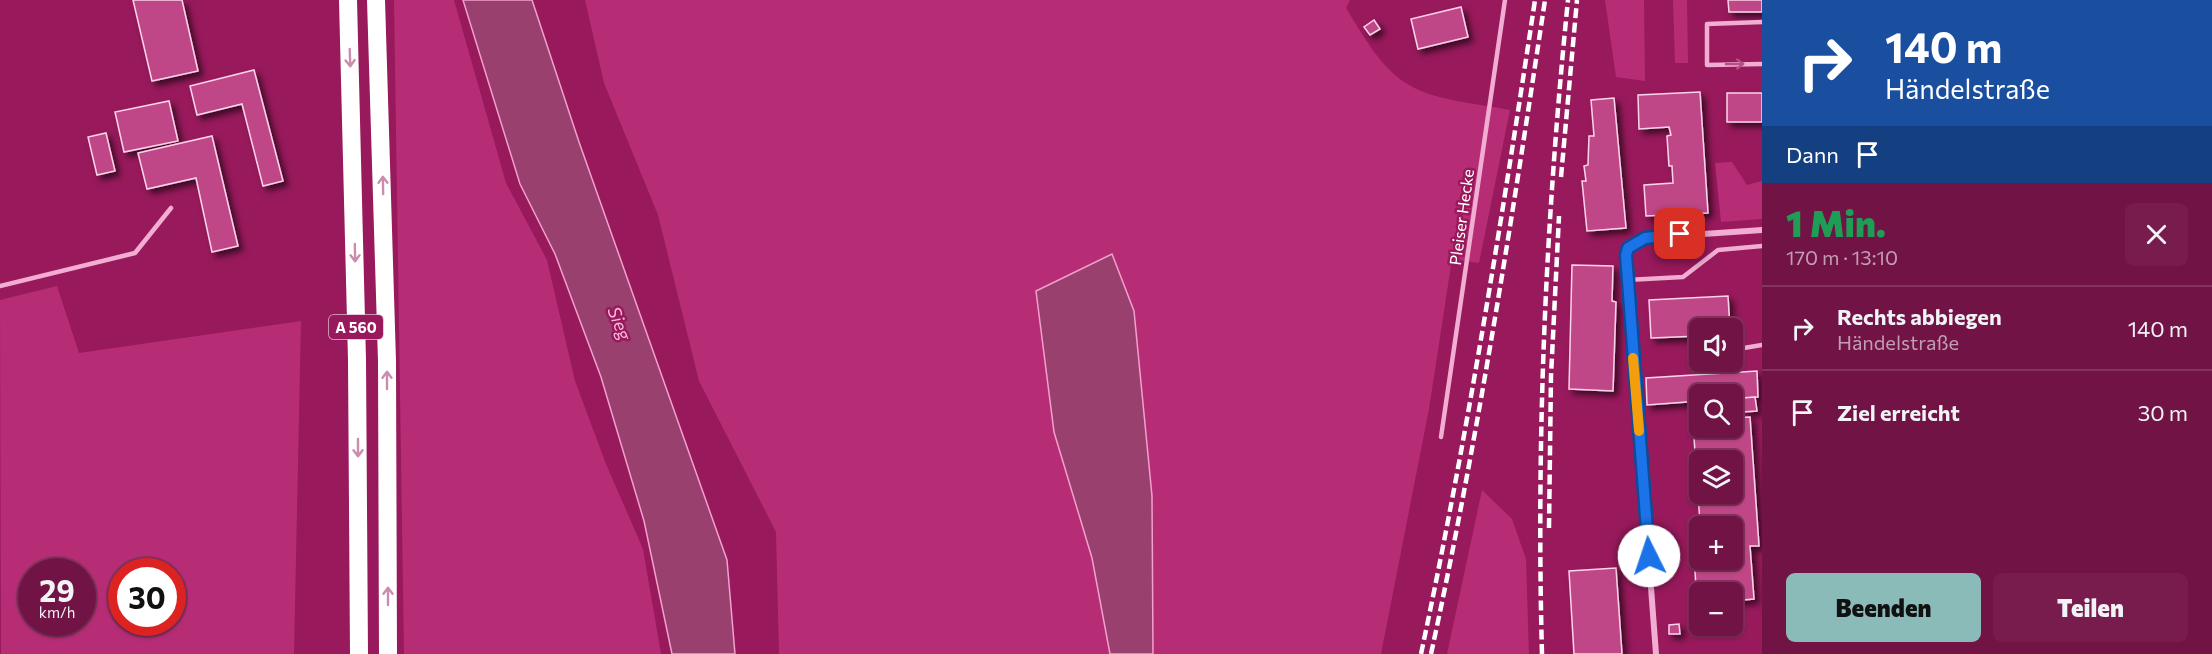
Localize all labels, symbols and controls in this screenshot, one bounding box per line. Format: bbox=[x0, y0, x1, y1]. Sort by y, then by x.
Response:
text: 140 m bbox=[1885, 20, 2002, 72]
icon: right bbox=[1786, 24, 1864, 102]
one-way arrow bbox=[344, 48, 355, 68]
one-way arrow bbox=[1724, 58, 1744, 70]
text: Händelstraße bbox=[1885, 72, 2050, 105]
icon: arrive bbox=[1851, 138, 1884, 171]
text: Dann bbox=[1786, 141, 1839, 168]
street label: Pleiser Hecke bbox=[1445, 168, 1477, 266]
one-way arrow bbox=[377, 175, 389, 195]
text: 1 Min. bbox=[1786, 200, 1886, 244]
button: close bbox=[2125, 203, 2188, 266]
pin bbox=[1654, 208, 1705, 259]
icon: arrive bbox=[1663, 217, 1696, 250]
one-way arrow bbox=[349, 243, 360, 263]
text: 170 m · 13:10 bbox=[1786, 245, 1898, 269]
water label: Sieg bbox=[603, 303, 637, 344]
text: Rechts abbiegen bbox=[1837, 303, 2002, 330]
icon: right bbox=[1786, 312, 1819, 345]
road number: A 560 bbox=[329, 315, 383, 339]
text: 140 m bbox=[2128, 315, 2188, 342]
map controls bbox=[1689, 318, 1743, 636]
button: sound bbox=[1689, 318, 1743, 372]
text: Händelstraße bbox=[1837, 330, 1959, 354]
one-way arrow bbox=[381, 370, 393, 390]
button: search bbox=[1689, 384, 1743, 438]
icon: arrive bbox=[1786, 396, 1819, 429]
text: Ziel erreicht bbox=[1837, 399, 1960, 426]
text: 30 m bbox=[2138, 399, 2188, 426]
one-way arrow bbox=[352, 438, 364, 458]
button: layers bbox=[1689, 450, 1743, 504]
button: + bbox=[1689, 516, 1743, 570]
position arrow bbox=[1617, 524, 1681, 588]
speed limit sign: 30 bbox=[108, 558, 186, 636]
text: 29 bbox=[39, 571, 75, 608]
button: Beenden bbox=[1786, 573, 1981, 642]
button: Teilen bbox=[1993, 573, 2188, 642]
button: − bbox=[1689, 582, 1743, 636]
one-way arrow bbox=[382, 586, 394, 606]
text: km/h bbox=[39, 603, 75, 621]

